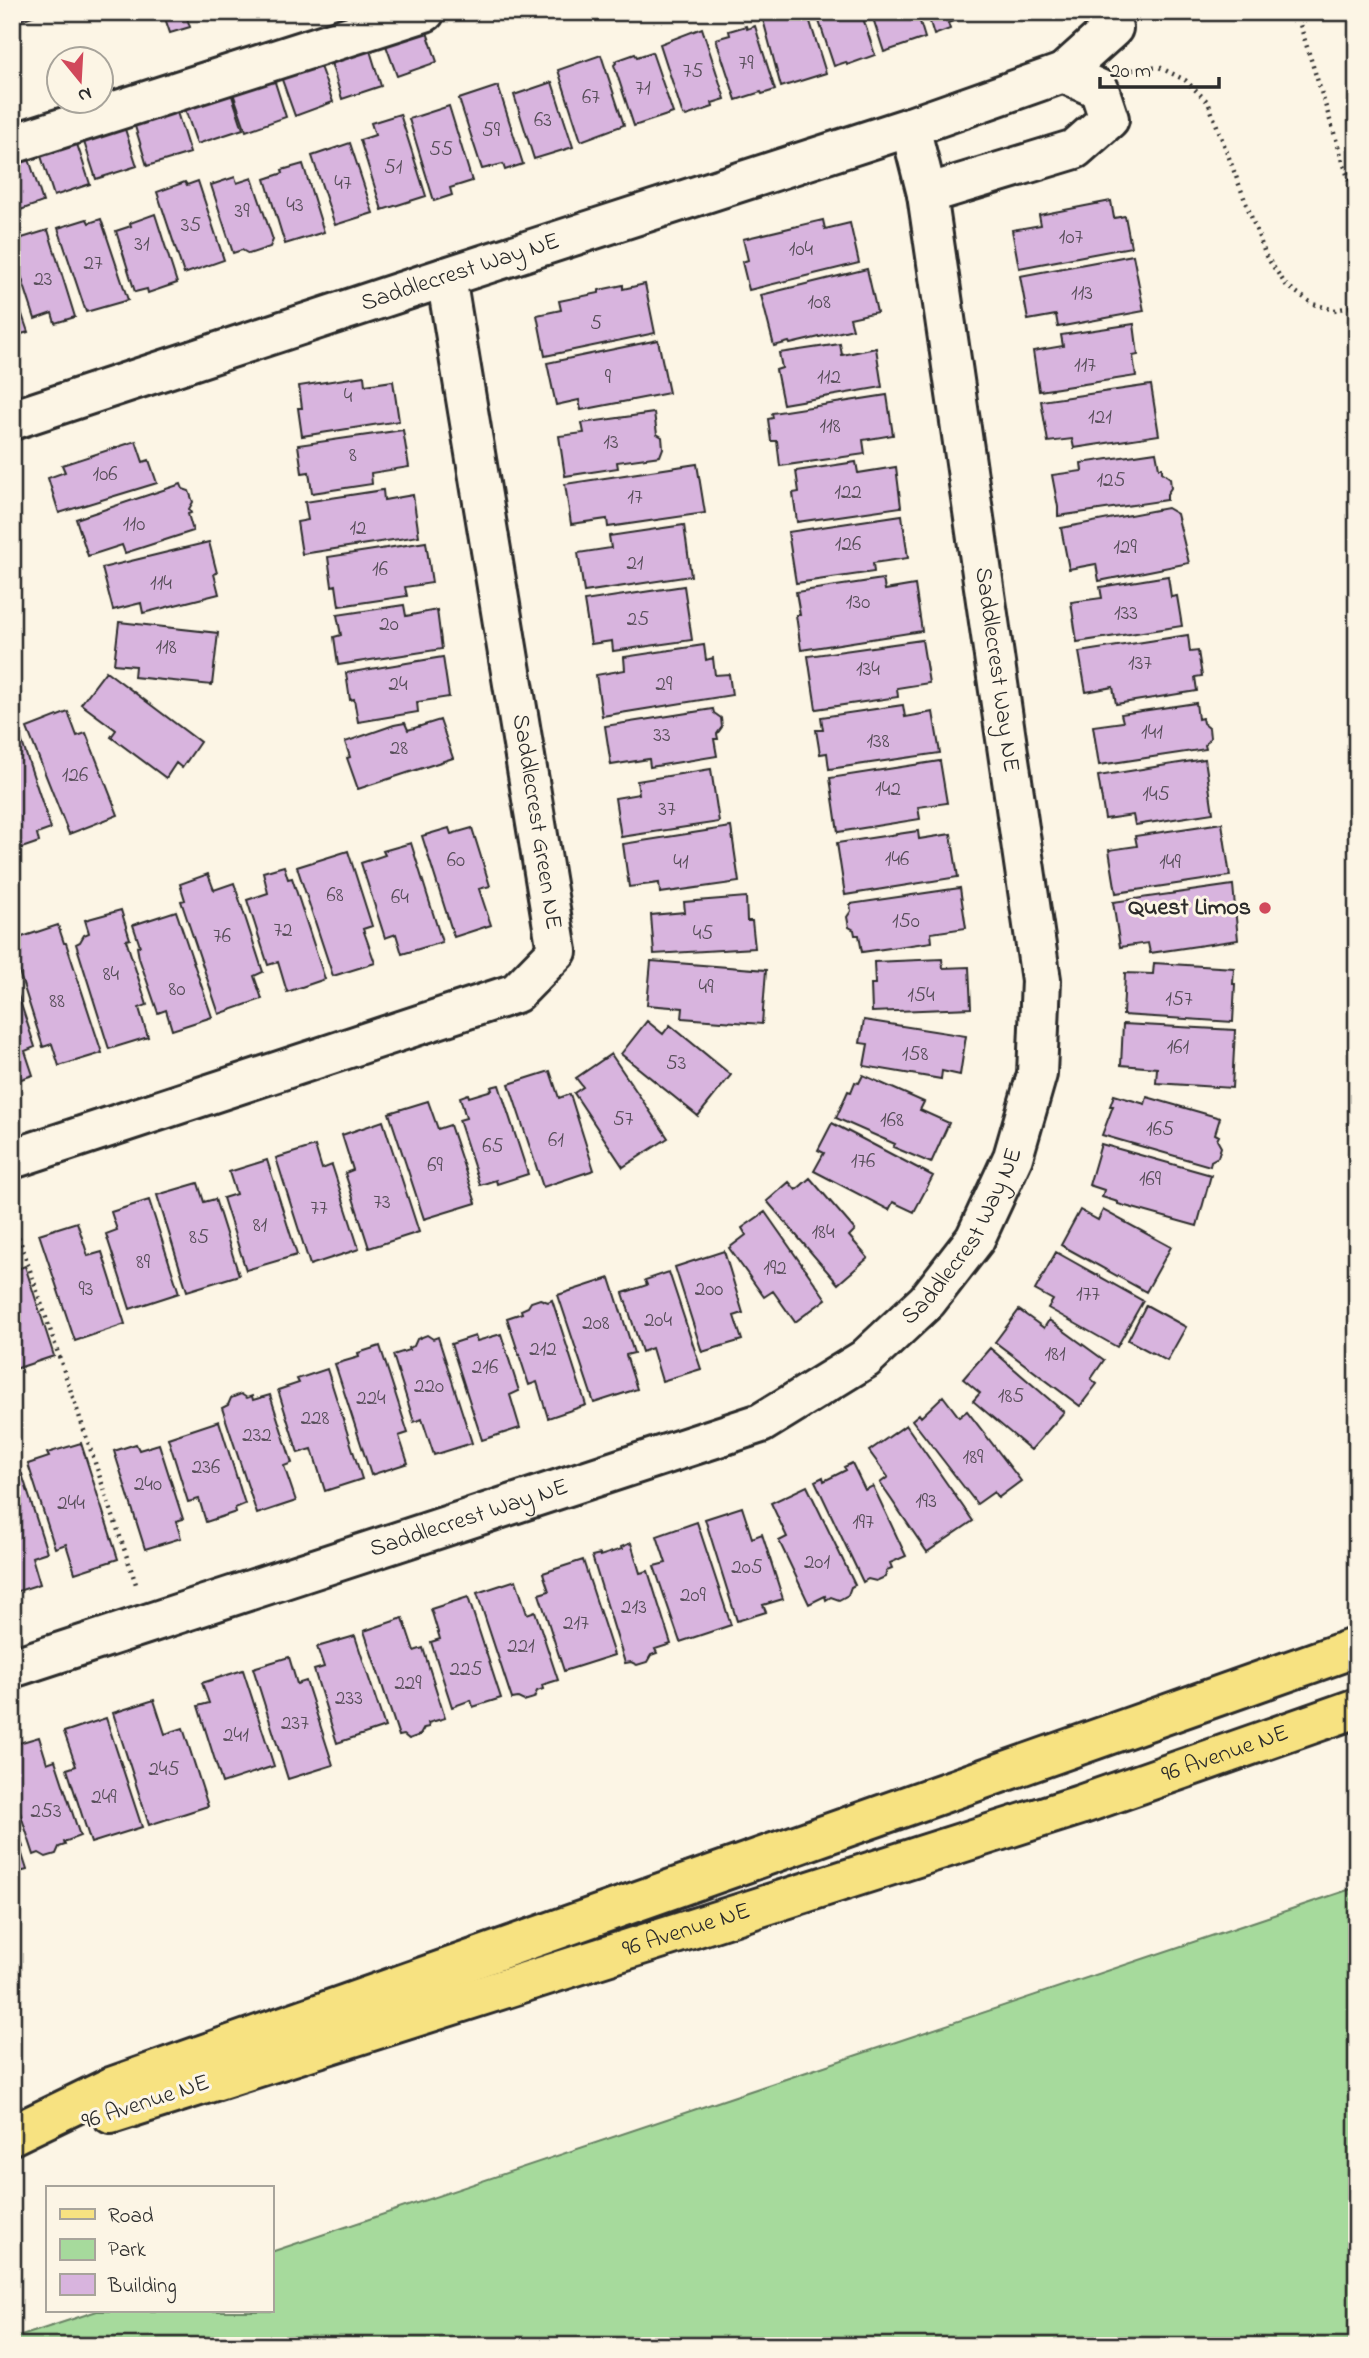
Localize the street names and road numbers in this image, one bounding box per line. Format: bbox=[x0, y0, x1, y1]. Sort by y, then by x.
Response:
street label: Saddlecrest Way NE bbox=[356, 224, 564, 321]
street label: Saddlecrest Way NE bbox=[963, 565, 1028, 775]
street label: Saddlecrest Green NE bbox=[502, 712, 570, 932]
street label: Saddlecrest Way NE bbox=[893, 1144, 1032, 1334]
street label: Saddlecrest Way NE bbox=[365, 1470, 573, 1567]
street label: 96 Avenue NE bbox=[1157, 1716, 1294, 1793]
street label: 96 Avenue NE bbox=[618, 1894, 755, 1967]
street label: 96 Avenue NE bbox=[78, 2066, 214, 2140]

